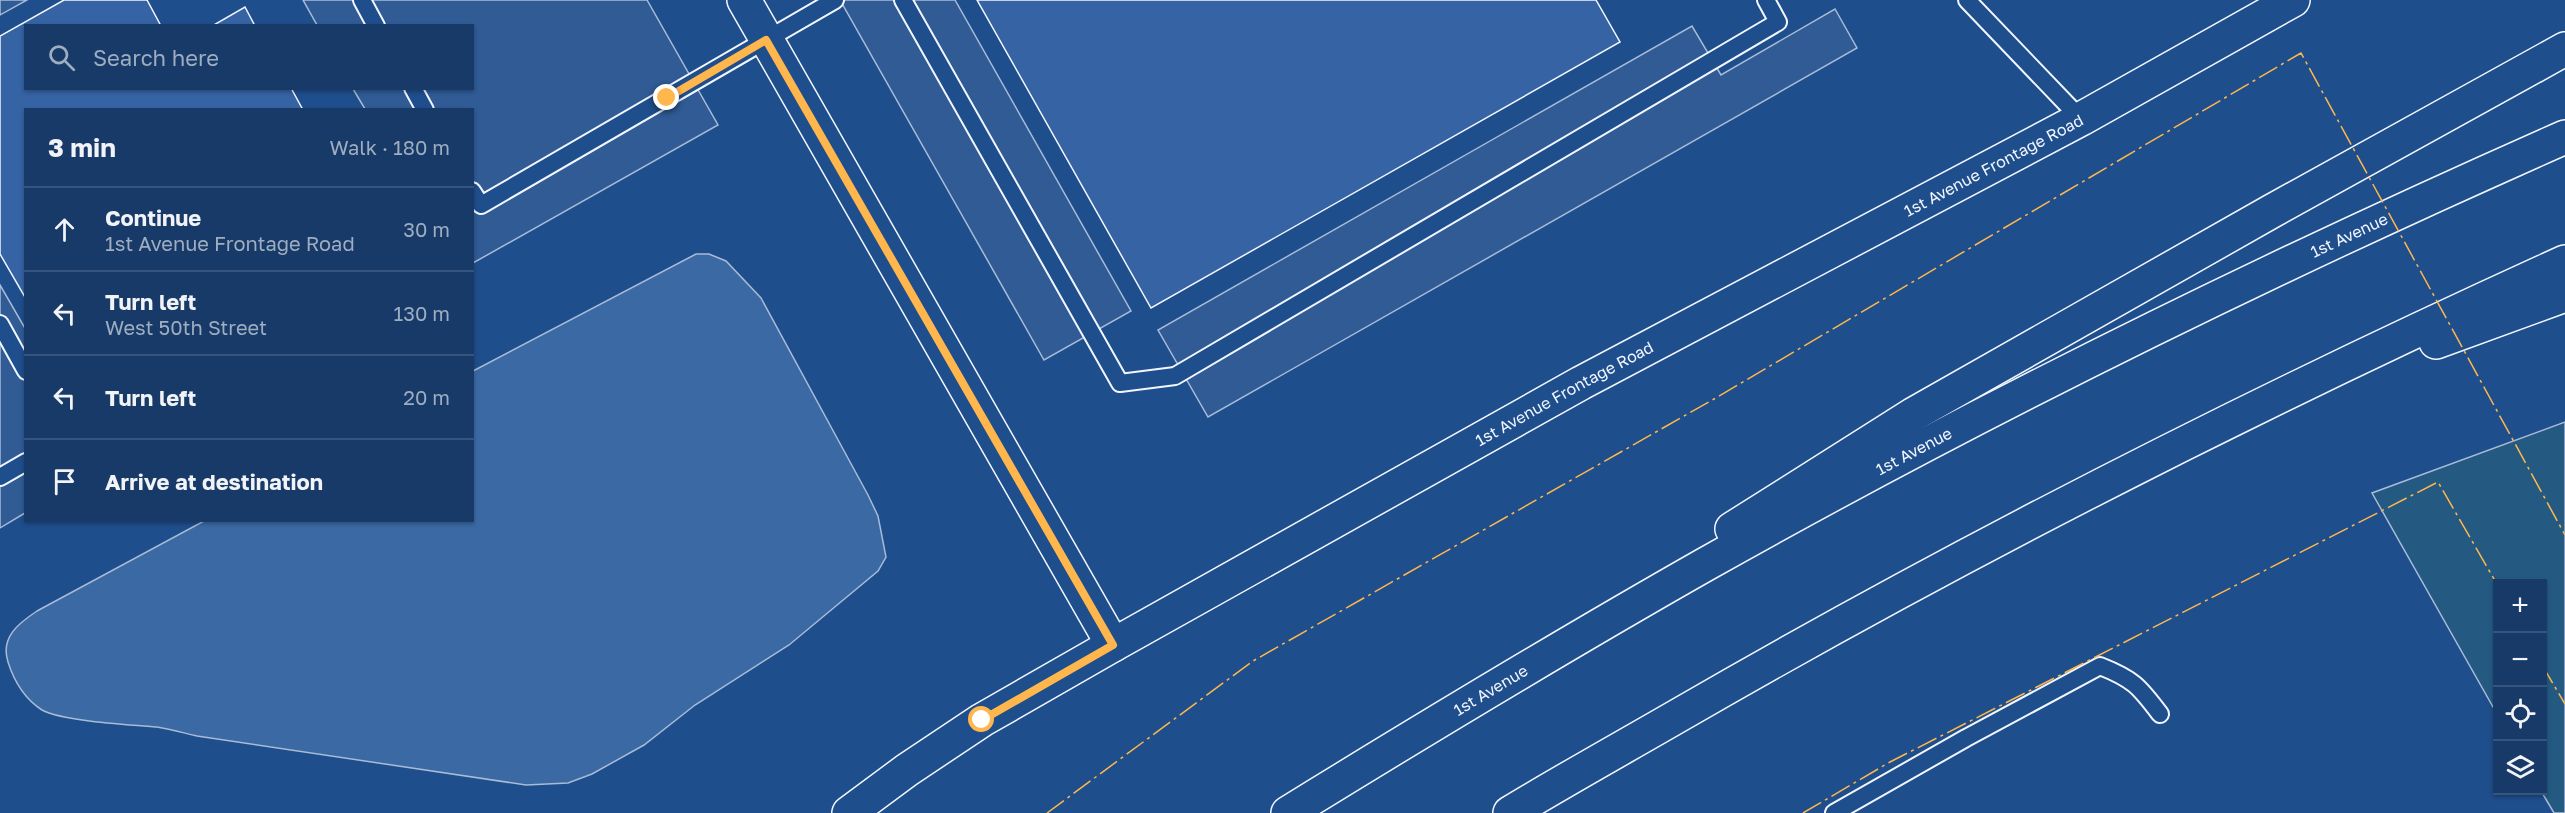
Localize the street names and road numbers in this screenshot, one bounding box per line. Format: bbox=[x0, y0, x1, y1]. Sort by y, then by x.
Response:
street label: 1st Avenue Frontage Road bbox=[1900, 110, 2086, 221]
street label: 1st Avenue bbox=[2307, 208, 2391, 262]
street label: 1st Avenue Frontage Road bbox=[1472, 337, 1657, 450]
street label: 1st Avenue bbox=[1872, 423, 1955, 479]
street label: 1st Avenue bbox=[1450, 660, 1531, 720]

